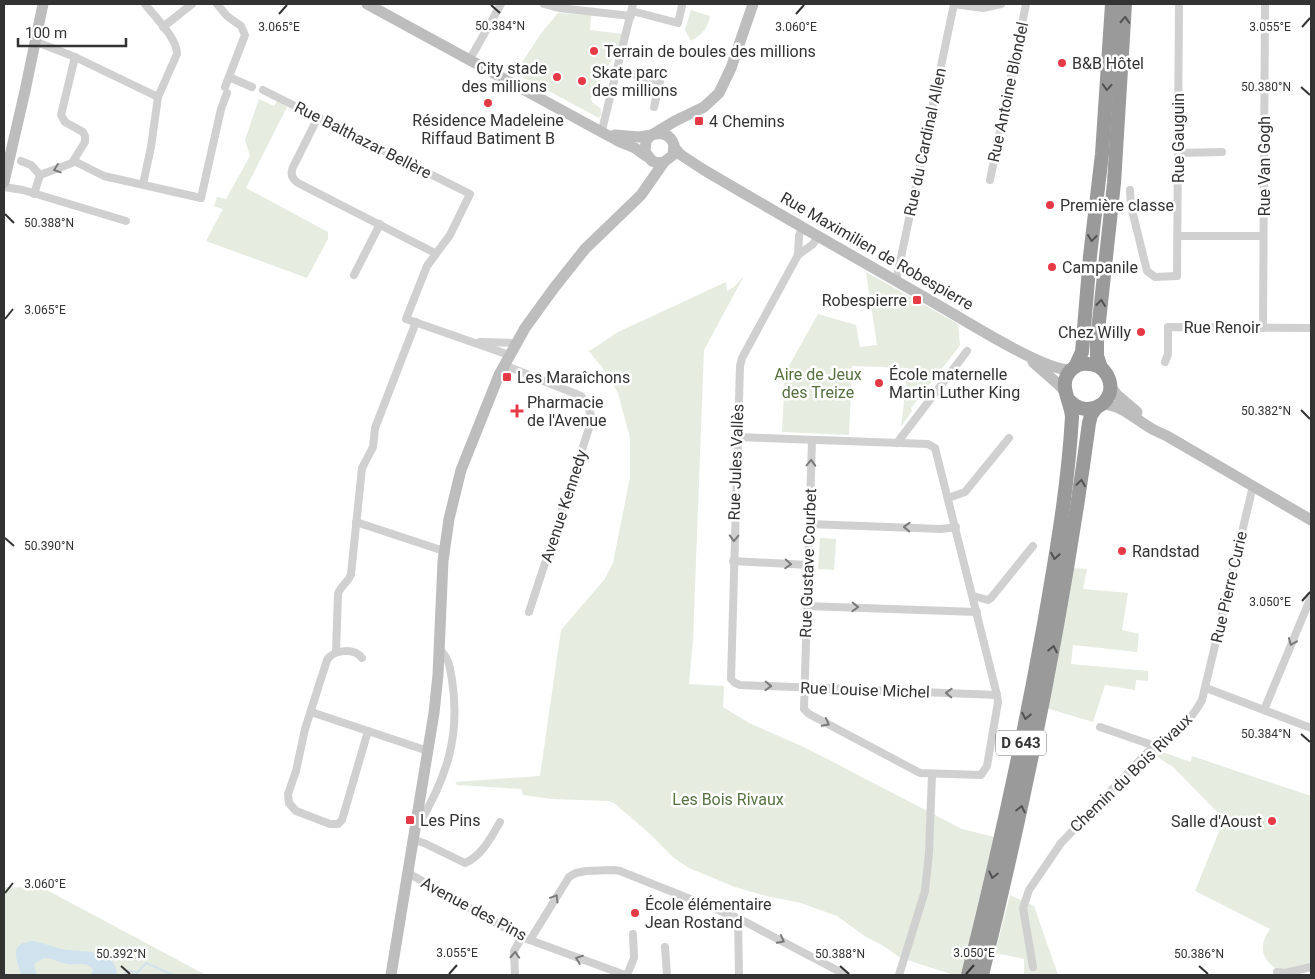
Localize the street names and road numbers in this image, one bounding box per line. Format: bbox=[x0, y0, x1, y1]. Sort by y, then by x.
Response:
street label: Rue Antoine Blondel bbox=[984, 20, 1032, 164]
street label: Rue du Cardinal Allen bbox=[900, 66, 950, 218]
street label: Rue Gauguin bbox=[1169, 93, 1188, 183]
street label: Rue Balthazar Bellère bbox=[291, 97, 435, 183]
street label: Rue Van Gogh bbox=[1255, 116, 1274, 216]
street label: Rue Maximilien de Robespierre bbox=[777, 188, 977, 314]
street label: Rue Renoir bbox=[1184, 318, 1261, 337]
street label: Rue Jules Vallès bbox=[724, 403, 748, 521]
street label: Avenue Kennedy bbox=[537, 447, 591, 565]
street label: Rue Gustave Courbet bbox=[796, 488, 820, 638]
street label: Rue Pierre Curie bbox=[1207, 529, 1251, 645]
street label: Rue Louise Michel bbox=[800, 678, 930, 702]
street label: Chemin du Bois Rivaux bbox=[1066, 710, 1196, 836]
road number: D 643 bbox=[996, 730, 1046, 756]
street label: Avenue des Pins bbox=[418, 873, 530, 945]

